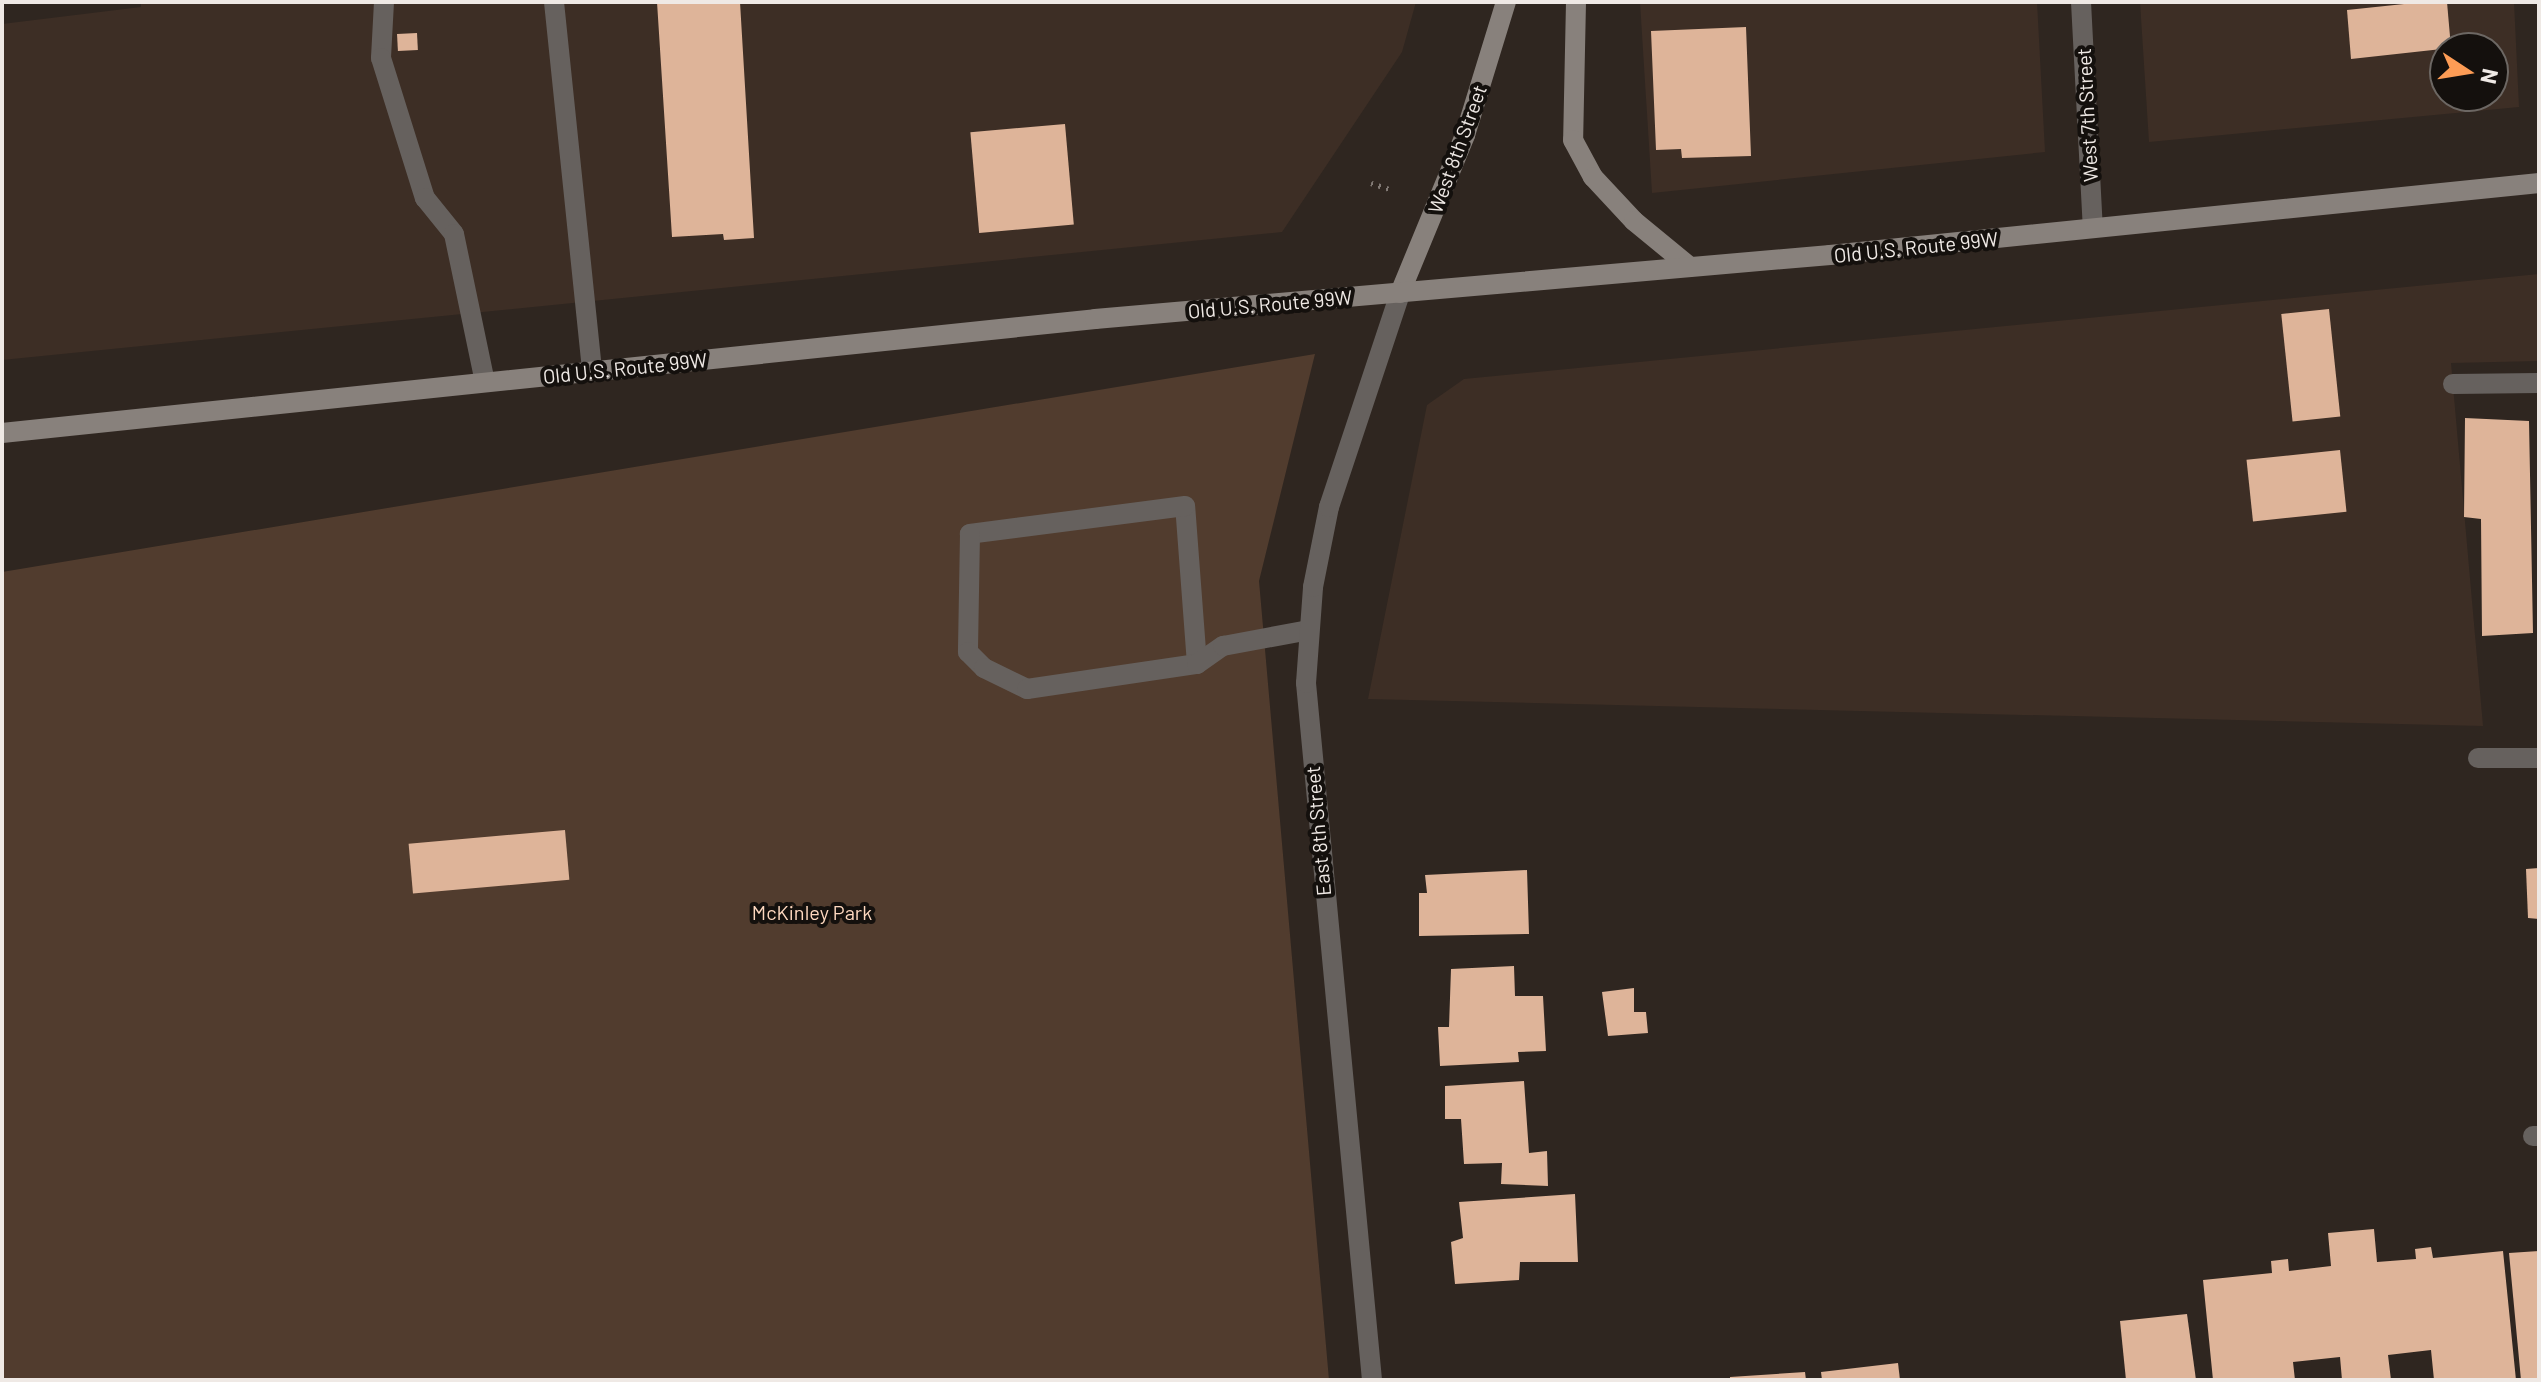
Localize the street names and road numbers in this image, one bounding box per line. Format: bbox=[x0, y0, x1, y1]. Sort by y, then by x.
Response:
street label: West 7th Street bbox=[2072, 47, 2102, 183]
street label: West 8th Street bbox=[1423, 81, 1491, 217]
street label: Old U.S. Route 99W bbox=[1833, 226, 1999, 268]
street label: Old U.S. Route 99W bbox=[1187, 285, 1353, 323]
street label: Old U.S. Route 99W bbox=[542, 347, 708, 389]
street label: East 8th Street bbox=[1300, 765, 1336, 897]

